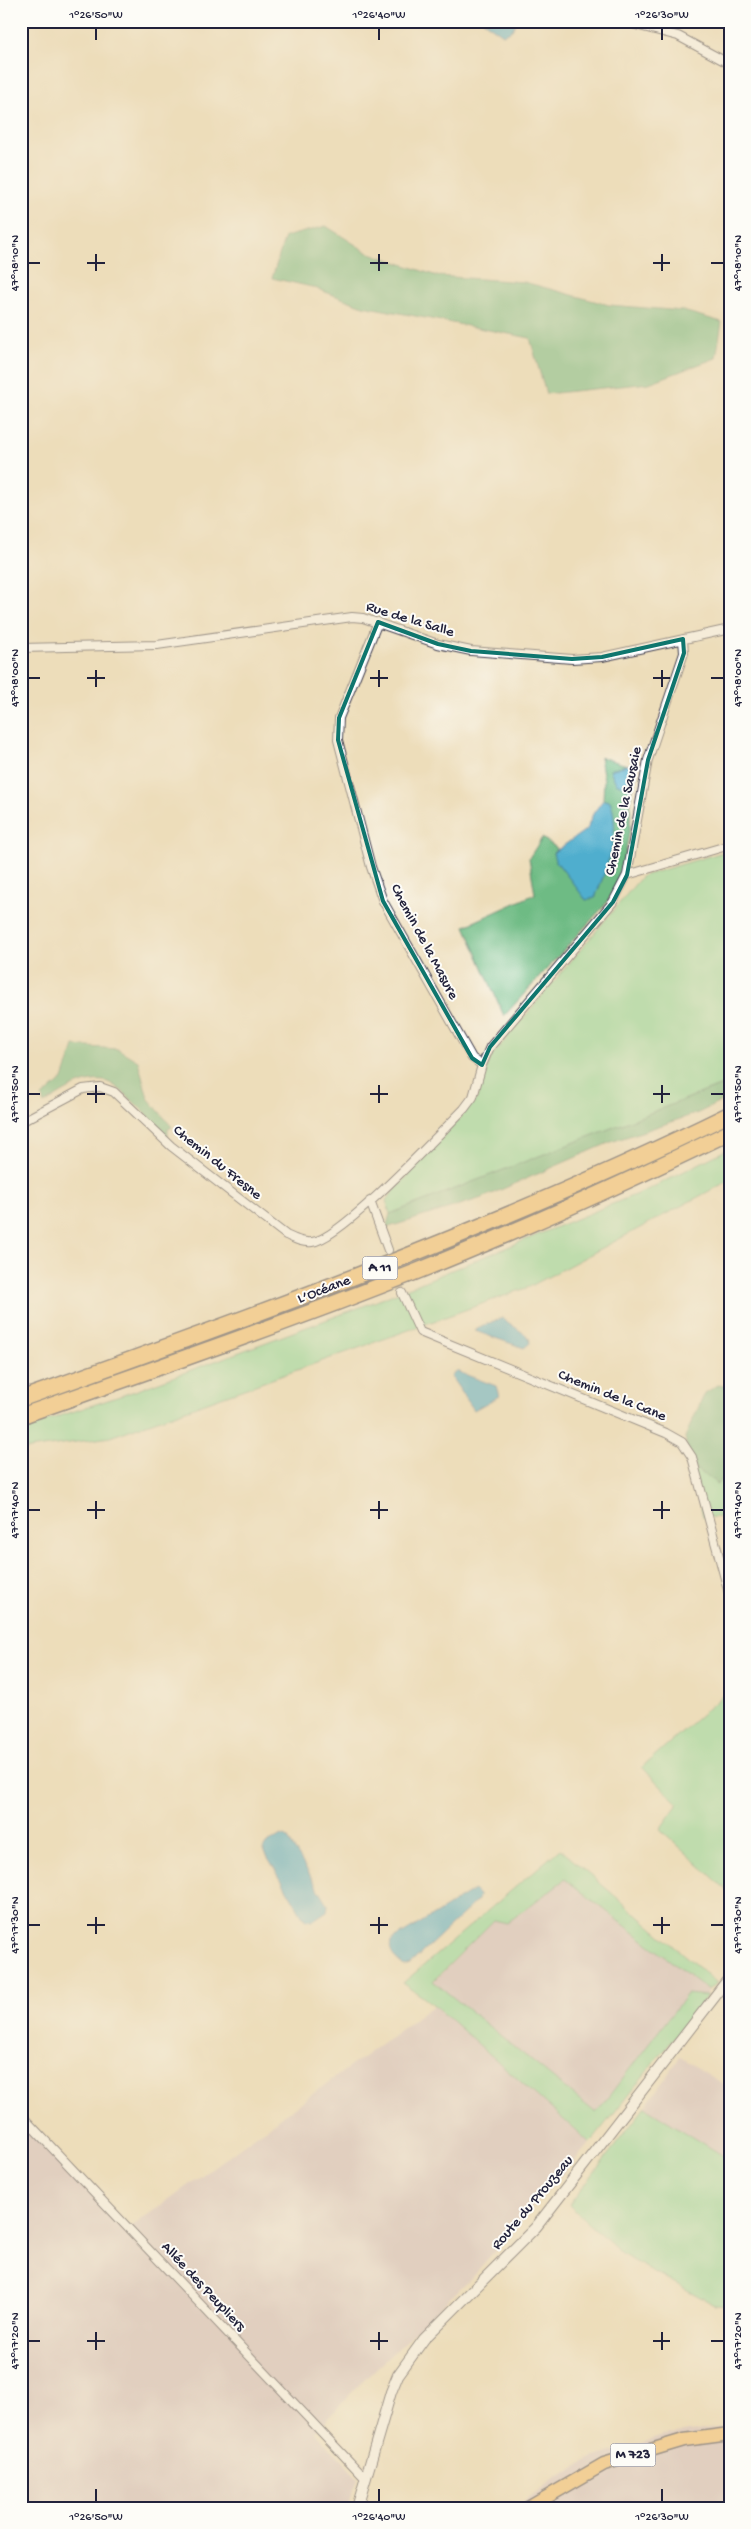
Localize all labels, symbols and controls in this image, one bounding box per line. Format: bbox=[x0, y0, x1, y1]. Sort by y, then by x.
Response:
text: 1°26'50"W bbox=[68, 9, 123, 23]
text: 1°26'40"W bbox=[352, 9, 405, 23]
text: 1°26'30"W bbox=[634, 9, 689, 23]
text: 47°18'10"N bbox=[9, 235, 23, 291]
text: 47°18'10"N bbox=[732, 235, 746, 291]
street label: Rue de la Salle bbox=[364, 598, 456, 642]
text: 47°18'00"N bbox=[9, 649, 23, 707]
text: 47°18'00"N bbox=[732, 649, 746, 707]
street label: Chemin de la Sausaie bbox=[602, 745, 646, 877]
street label: Chemin de la Masure bbox=[386, 881, 462, 1003]
text: 47°17'50"N bbox=[9, 1065, 23, 1123]
text: 47°17'50"N bbox=[732, 1065, 746, 1123]
street label: Chemin du Fresne bbox=[169, 1122, 265, 1204]
road number: A 11 bbox=[362, 1256, 398, 1280]
street label: L’Océane bbox=[295, 1272, 353, 1308]
street label: Chemin de la Cane bbox=[555, 1366, 669, 1426]
text: 47°17'40"N bbox=[9, 1481, 23, 1538]
text: 47°17'40"N bbox=[732, 1481, 746, 1538]
text: 47°17'30"N bbox=[9, 1896, 23, 1954]
text: 47°17'30"N bbox=[732, 1896, 746, 1954]
street label: Route du Prouzeau bbox=[488, 2152, 578, 2254]
street label: Allée des Peupliers bbox=[157, 2239, 249, 2336]
text: 47°17'20"N bbox=[9, 2312, 23, 2369]
text: 47°17'20"N bbox=[732, 2312, 746, 2369]
road number: M 723 bbox=[610, 2444, 656, 2466]
text: 1°26'50"W bbox=[68, 2511, 123, 2525]
text: 1°26'40"W bbox=[352, 2511, 405, 2525]
text: 1°26'30"W bbox=[634, 2511, 689, 2525]

